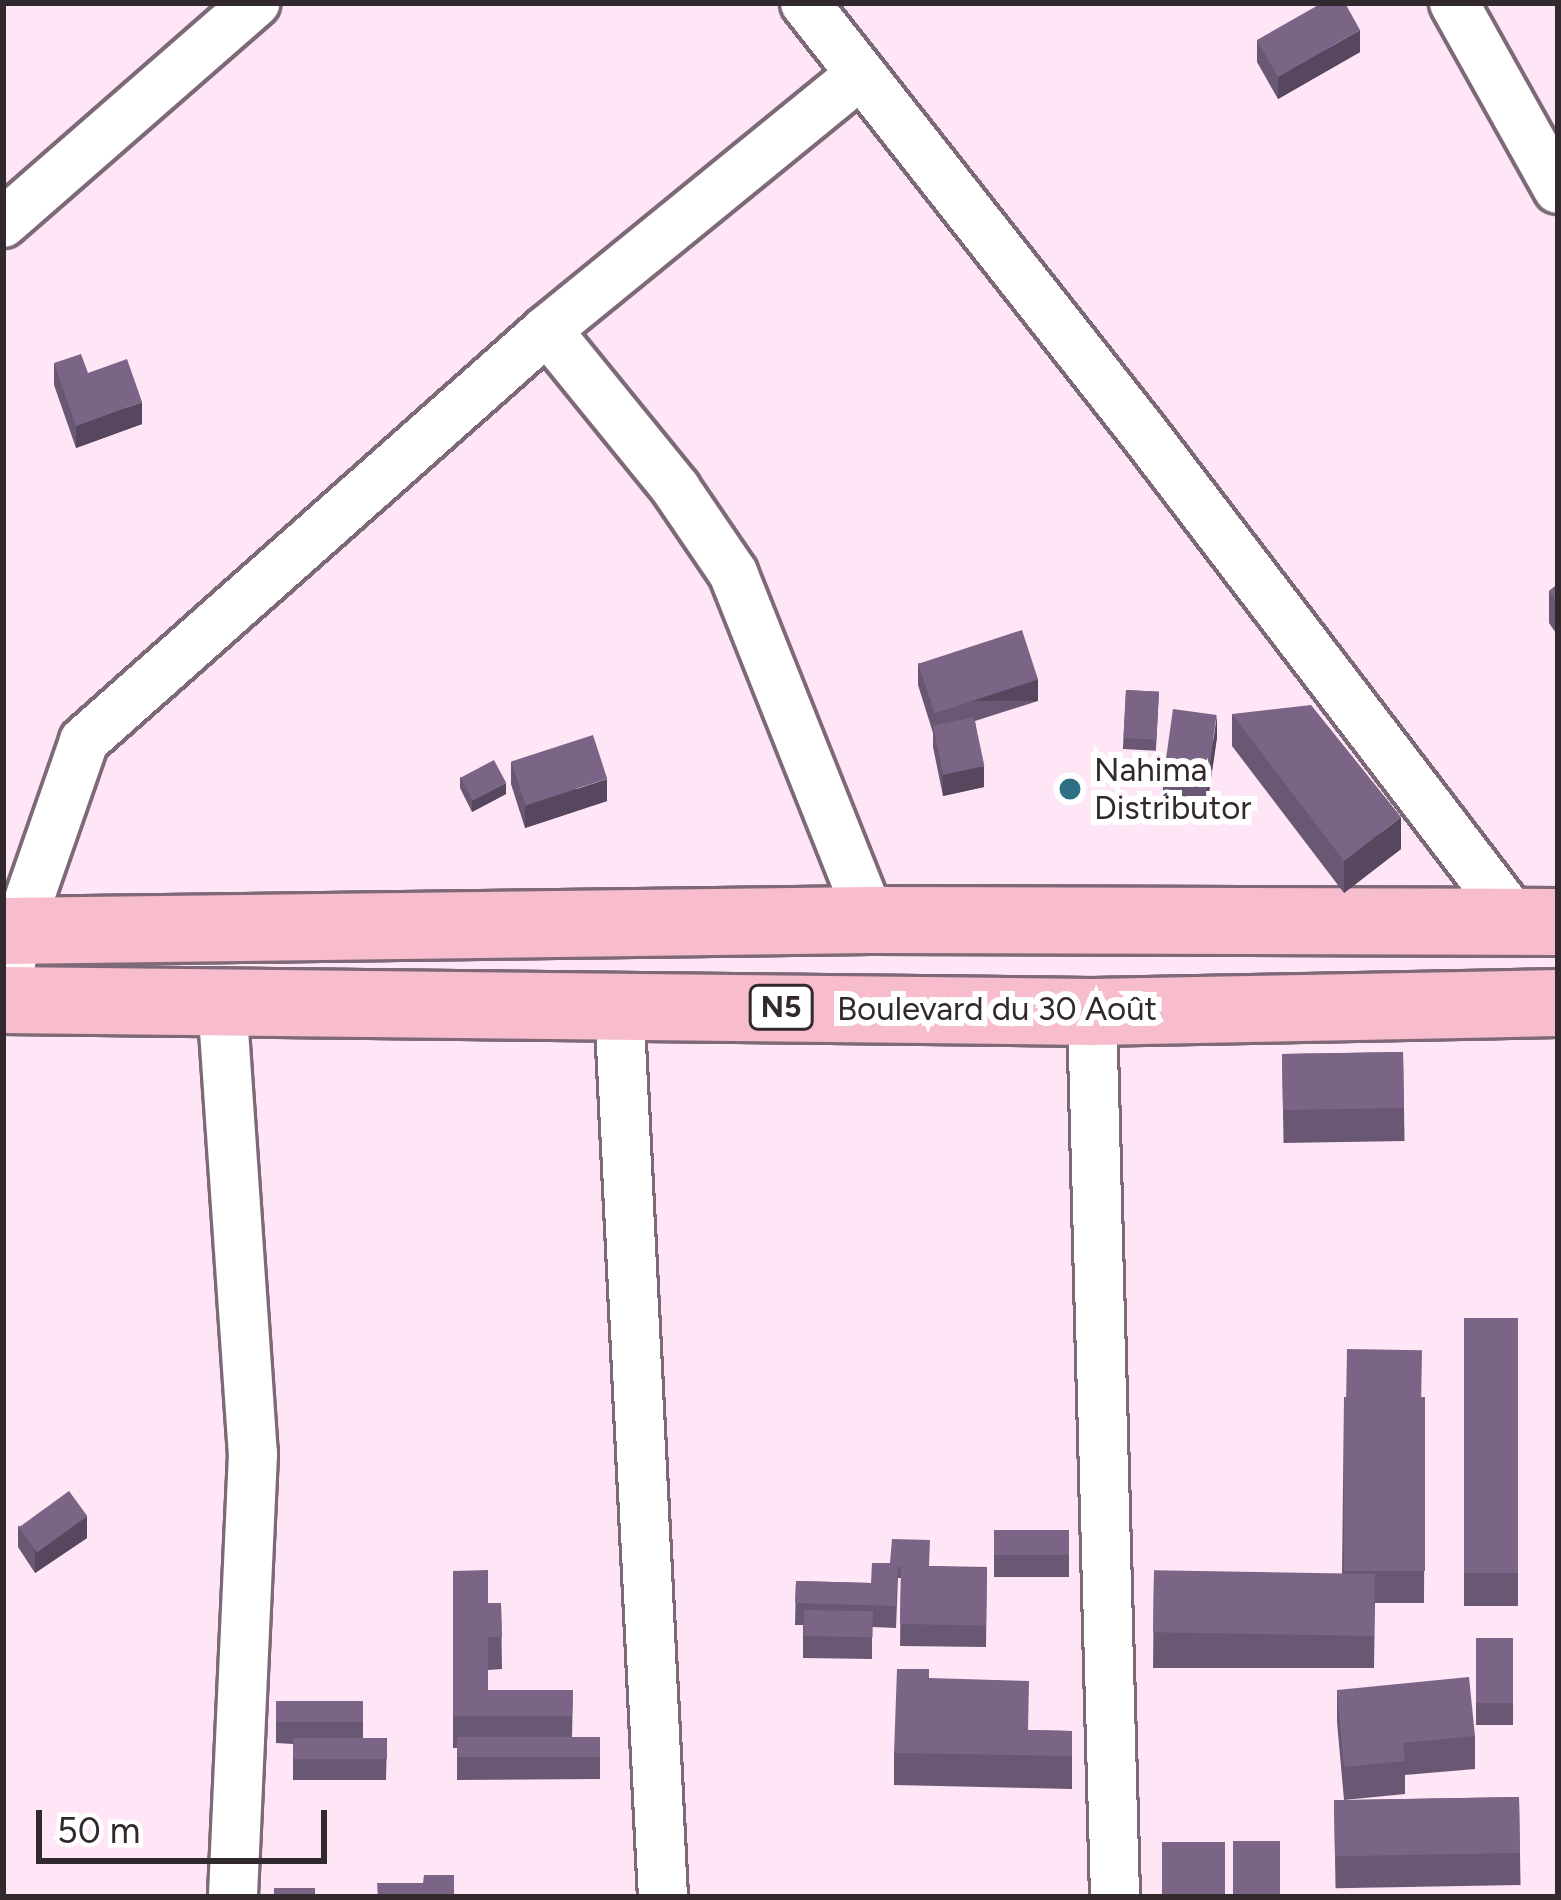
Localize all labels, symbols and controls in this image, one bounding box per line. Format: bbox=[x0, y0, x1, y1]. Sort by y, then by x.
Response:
place label: Nahima Distributor bbox=[1094, 750, 1251, 828]
marker: Nahima Distributor bbox=[1057, 776, 1083, 802]
road number: N5 bbox=[748, 983, 814, 1031]
street label: Boulevard du 30 Août bbox=[837, 989, 1157, 1029]
scale bar bbox=[42, 1786, 333, 1860]
text: 50 m bbox=[57, 1809, 140, 1852]

